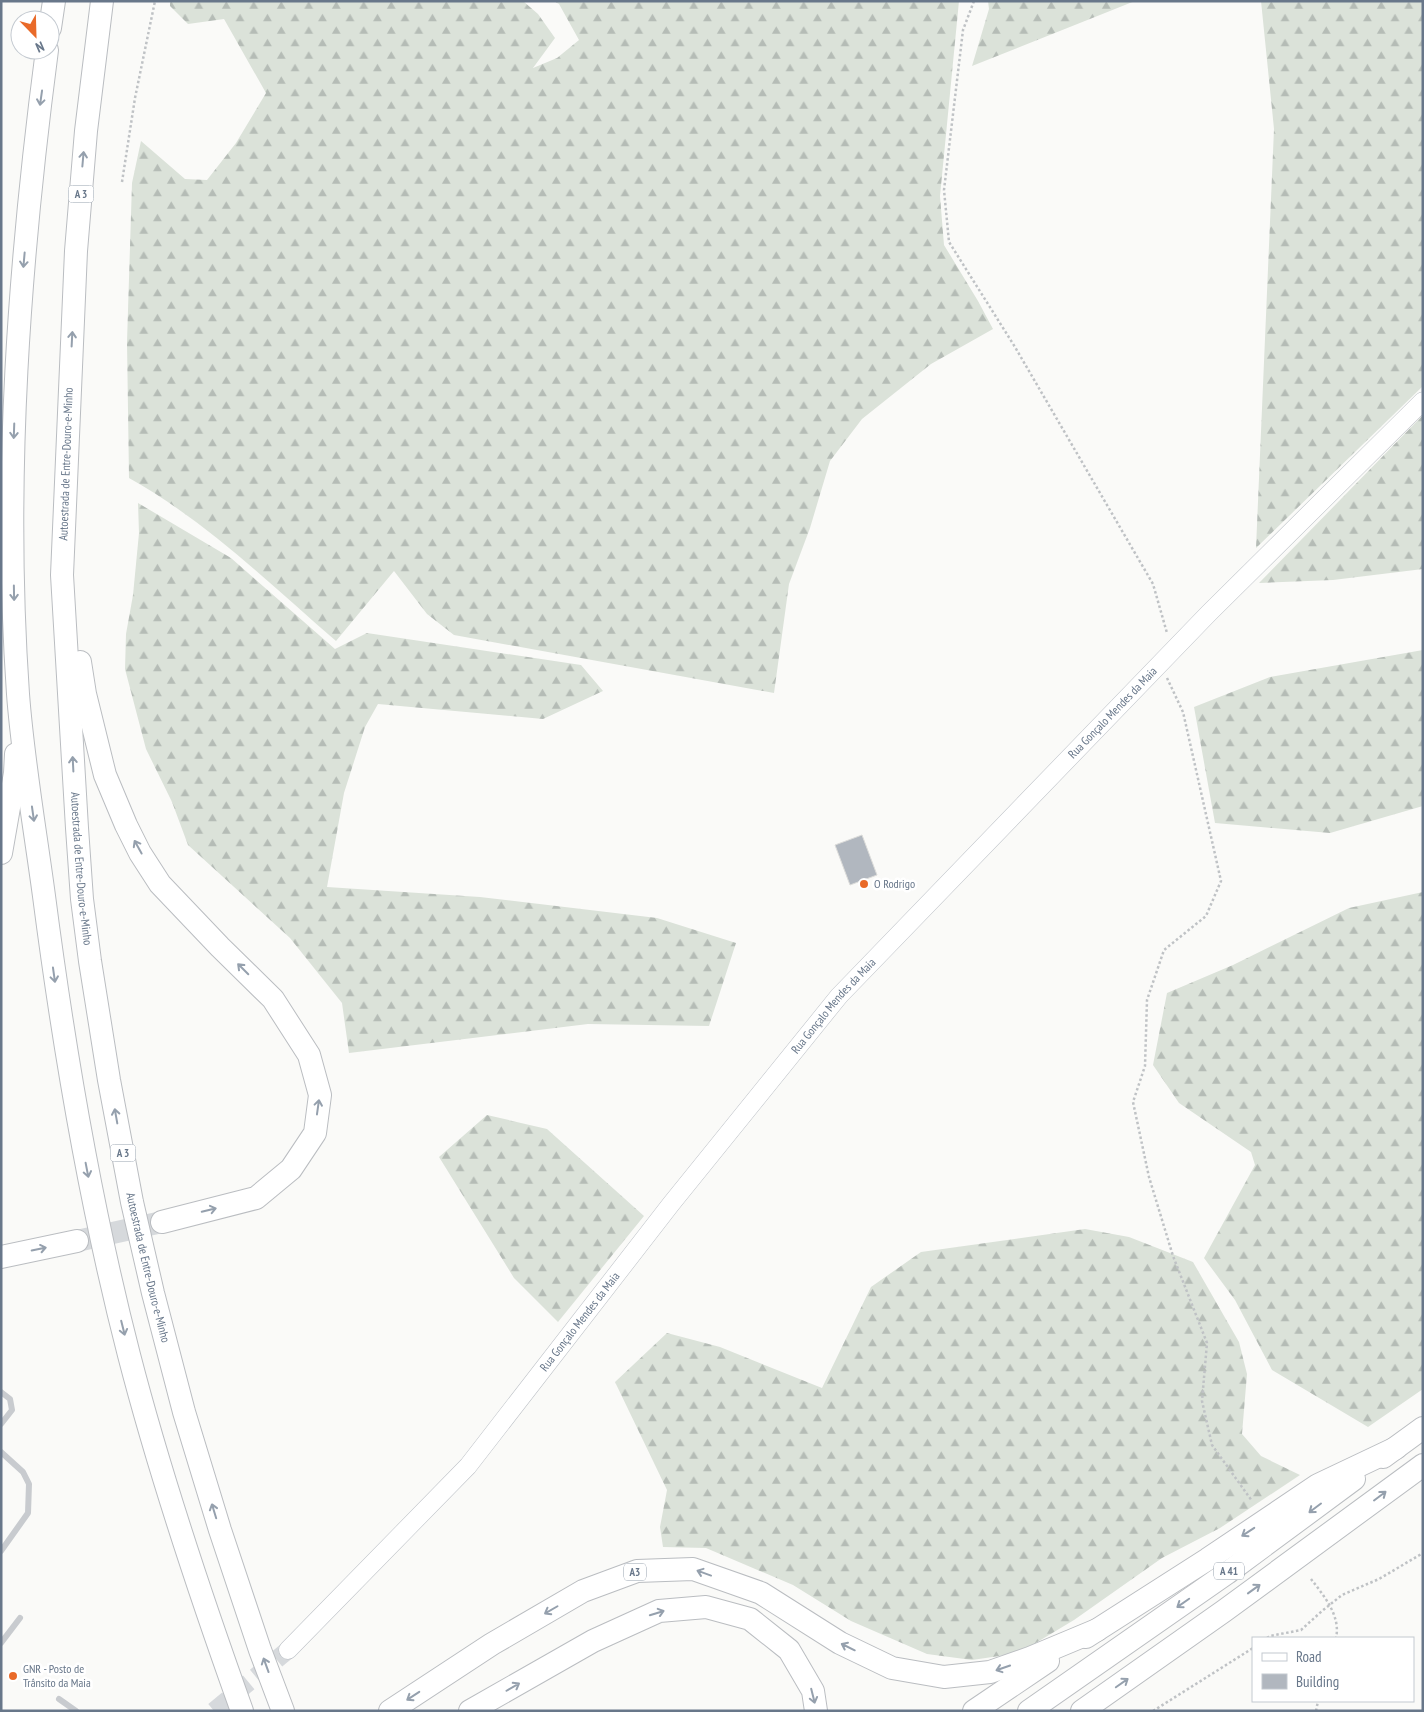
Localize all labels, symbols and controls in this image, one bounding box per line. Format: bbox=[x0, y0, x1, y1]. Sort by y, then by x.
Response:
north arrow bbox=[10, 10, 60, 60]
text: N bbox=[33, 37, 47, 57]
one-way arrow bbox=[35, 90, 45, 106]
one-way arrow bbox=[79, 152, 88, 168]
road number: A 3 bbox=[68, 185, 94, 202]
one-way arrow bbox=[20, 252, 29, 268]
one-way arrow bbox=[67, 331, 76, 347]
street label: Autoestrada de Entre-Douro-e-Minho bbox=[55, 387, 76, 541]
one-way arrow bbox=[9, 423, 18, 439]
one-way arrow bbox=[9, 585, 19, 601]
street label: Rua Gonçalo Mendes da Maia bbox=[1065, 663, 1160, 761]
one-way arrow bbox=[69, 756, 78, 772]
street label: Autoestrada de Entre-Douro-e-Minho bbox=[68, 792, 96, 946]
one-way arrow bbox=[28, 806, 38, 822]
one-way arrow bbox=[132, 840, 142, 855]
place label: O Rodrigo bbox=[874, 876, 915, 891]
marker: O Rodrigo bbox=[858, 878, 870, 890]
street label: Rua Gonçalo Mendes da Maia bbox=[788, 955, 879, 1056]
one-way arrow bbox=[237, 963, 249, 976]
one-way arrow bbox=[49, 967, 59, 983]
one-way arrow bbox=[313, 1100, 323, 1116]
one-way arrow bbox=[111, 1108, 120, 1124]
road number: A 3 bbox=[110, 1144, 136, 1162]
one-way arrow bbox=[83, 1161, 92, 1177]
street label: Autoestrada de Entre-Douro-e-Minho bbox=[123, 1191, 174, 1344]
one-way arrow bbox=[201, 1205, 217, 1214]
one-way arrow bbox=[31, 1244, 47, 1253]
street label: Rua Gonçalo Mendes da Maia bbox=[536, 1269, 623, 1374]
one-way arrow bbox=[119, 1320, 128, 1336]
one-way arrow bbox=[1373, 1491, 1386, 1502]
one-way arrow bbox=[1309, 1503, 1322, 1514]
one-way arrow bbox=[209, 1504, 218, 1519]
one-way arrow bbox=[1242, 1527, 1256, 1537]
road number: A 41 bbox=[1214, 1562, 1244, 1580]
road number: A3 bbox=[624, 1564, 646, 1580]
one-way arrow bbox=[697, 1568, 713, 1577]
one-way arrow bbox=[1247, 1584, 1261, 1594]
one-way arrow bbox=[1176, 1598, 1190, 1608]
one-way arrow bbox=[545, 1605, 559, 1615]
one-way arrow bbox=[649, 1608, 665, 1618]
legend bbox=[1252, 1637, 1414, 1702]
one-way arrow bbox=[841, 1642, 856, 1651]
text: Road bbox=[1296, 1647, 1322, 1666]
one-way arrow bbox=[261, 1658, 270, 1673]
place label: GNR - Posto de Trânsito da Maia bbox=[23, 1661, 91, 1690]
one-way arrow bbox=[996, 1664, 1011, 1673]
marker: GNR - Posto de Trânsito da Maia bbox=[7, 1670, 19, 1682]
text: Building bbox=[1296, 1672, 1339, 1691]
one-way arrow bbox=[1115, 1678, 1129, 1688]
one-way arrow bbox=[505, 1681, 519, 1691]
one-way arrow bbox=[809, 1688, 818, 1704]
one-way arrow bbox=[407, 1691, 421, 1701]

